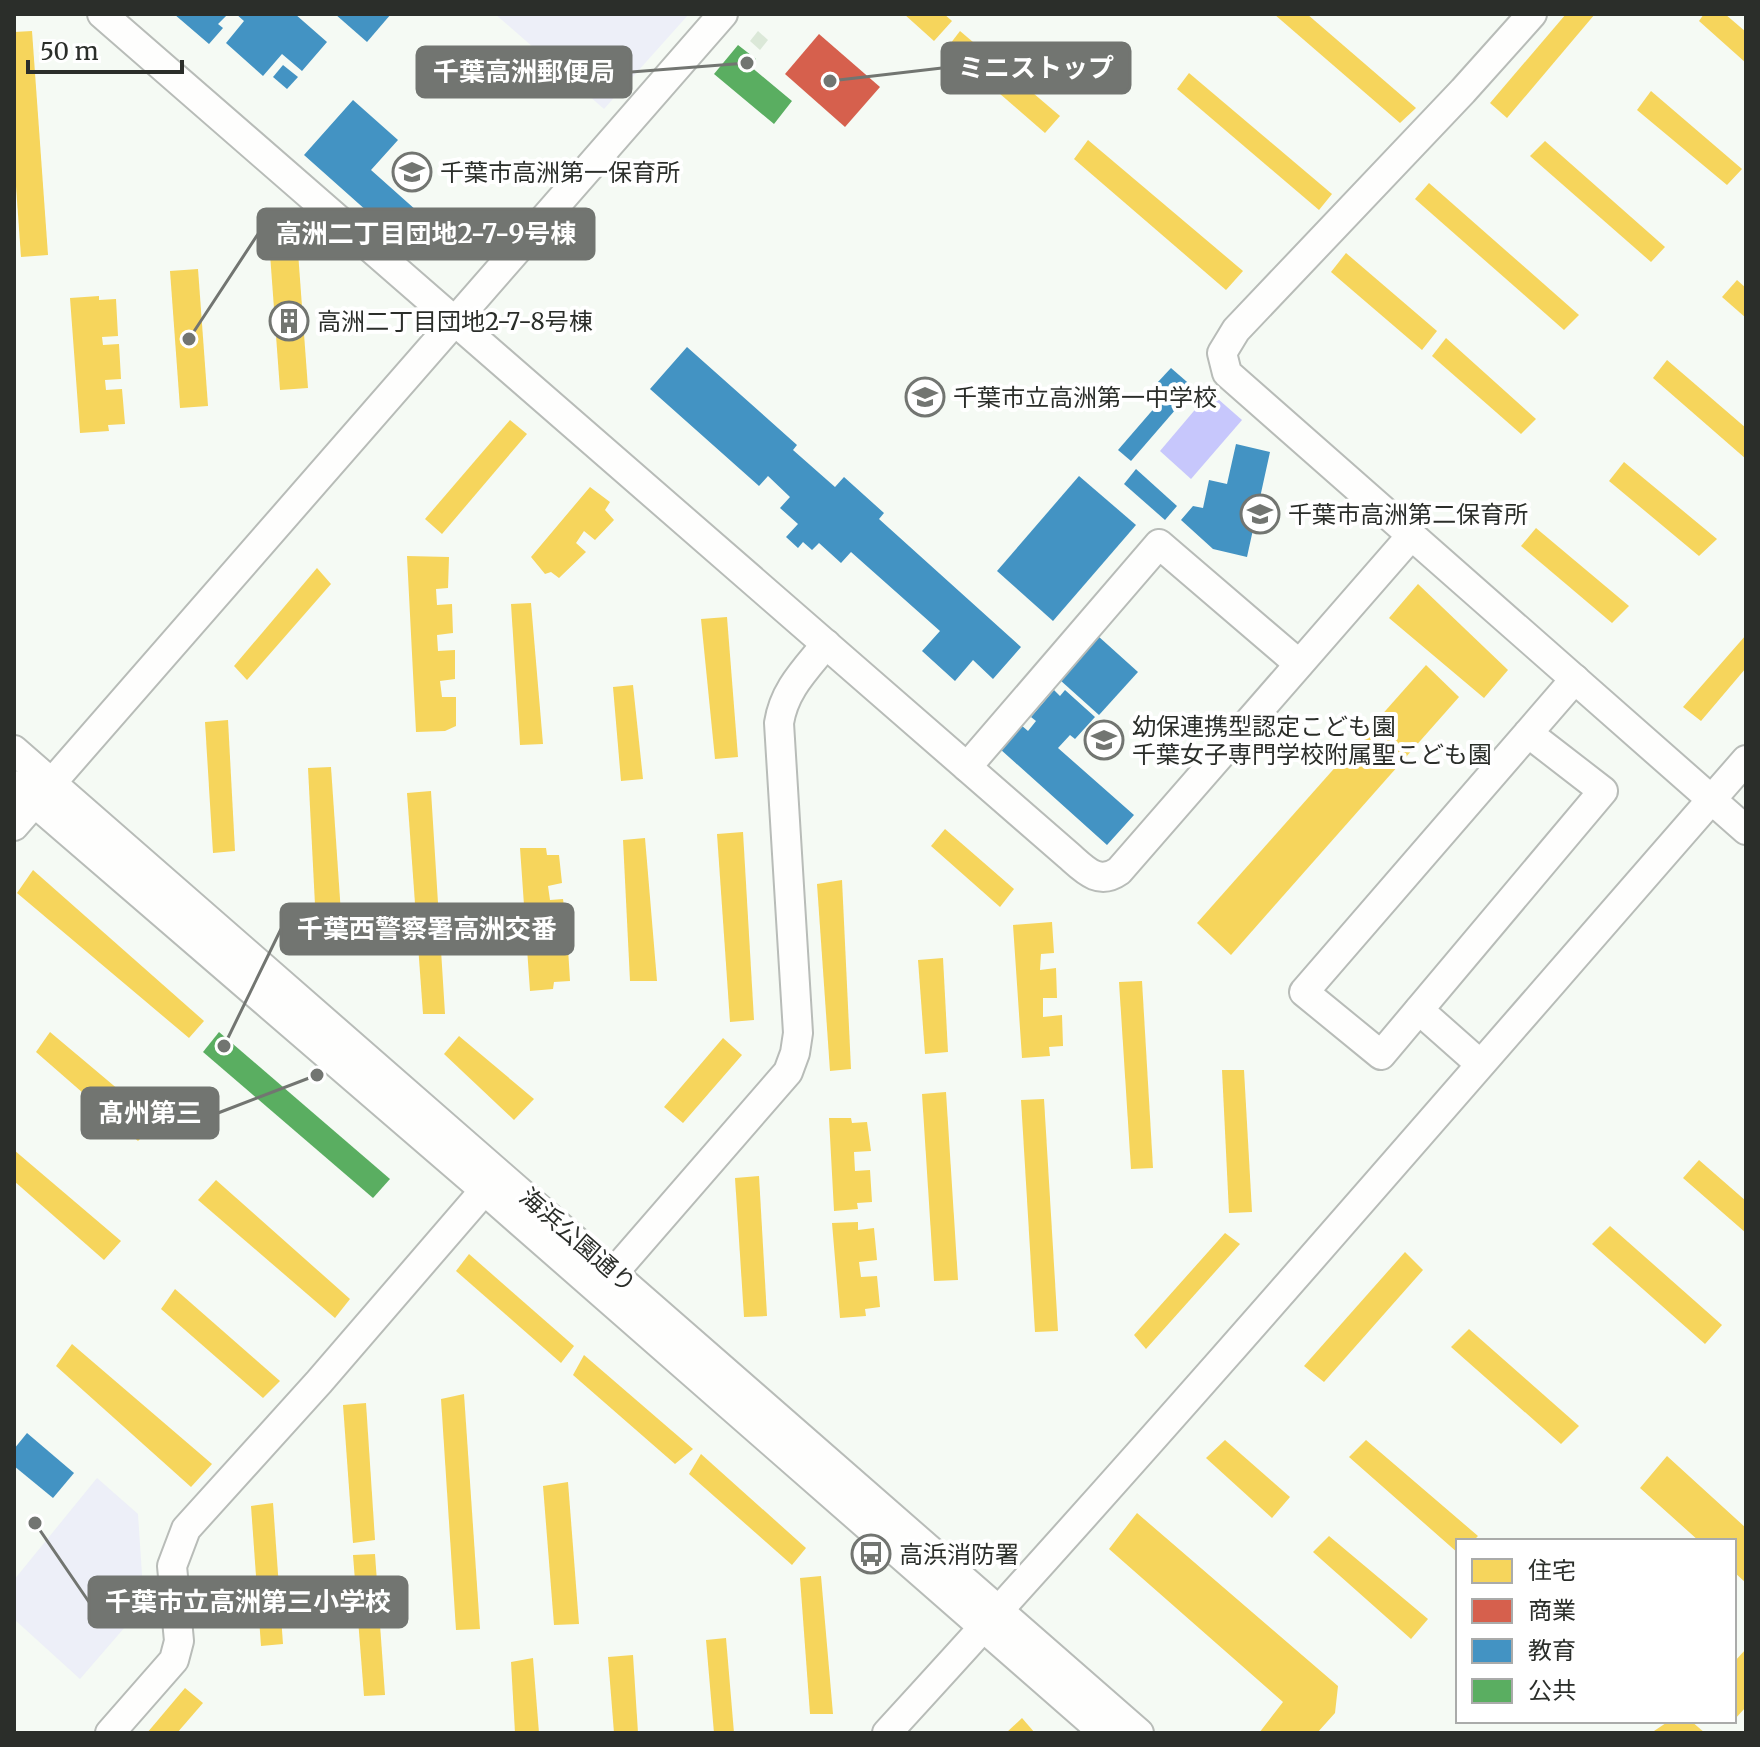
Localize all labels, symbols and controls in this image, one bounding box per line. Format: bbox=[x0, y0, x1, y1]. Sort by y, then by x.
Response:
scale bar bbox=[28, 24, 182, 74]
text: 50 m bbox=[40, 36, 99, 67]
callout: ミニストップ bbox=[942, 43, 1130, 93]
callout: 千葉高洲郵便局 bbox=[417, 47, 631, 97]
text: ミニストップ bbox=[958, 51, 1114, 84]
text: 千葉高洲郵便局 bbox=[433, 55, 615, 88]
school or university icon: 千葉市高洲第一保育所 bbox=[391, 151, 433, 193]
place label: 千葉市高洲第一保育所 bbox=[440, 157, 680, 188]
callout: 高洲二丁目団地2-7-9号棟 bbox=[258, 209, 594, 259]
text: 高洲二丁目団地2-7-9号棟 bbox=[275, 217, 577, 250]
building icon: 高洲二丁目団地2-7-8号棟 bbox=[268, 300, 310, 342]
place label: 高洲二丁目団地2-7-8号棟 bbox=[317, 306, 593, 337]
school or university icon: 千葉市立高洲第一中学校 bbox=[904, 376, 946, 418]
place label: 千葉市立高洲第一中学校 bbox=[953, 382, 1217, 413]
school or university icon: 千葉市高洲第二保育所 bbox=[1239, 493, 1281, 535]
place label: 千葉市高洲第二保育所 bbox=[1288, 499, 1528, 530]
place label: 幼保連携型認定こども園 千葉女子専門学校附属聖こども園 bbox=[1132, 711, 1492, 770]
school or university icon: 幼保連携型認定こども園 千葉女子専門学校附属聖こども園 bbox=[1083, 719, 1125, 761]
callout: 千葉西警察署高洲交番 bbox=[281, 904, 573, 954]
text: 千葉西警察署高洲交番 bbox=[297, 912, 557, 945]
callout: 髙州第三 bbox=[82, 1088, 218, 1138]
text: 髙州第三 bbox=[98, 1096, 202, 1129]
street label: 海浜公園通り bbox=[513, 1181, 643, 1299]
bus stop icon: 高浜消防署 bbox=[850, 1533, 892, 1575]
place label: 高浜消防署 bbox=[899, 1539, 1019, 1570]
legend bbox=[1456, 1539, 1736, 1723]
text: 住宅 bbox=[1528, 1555, 1576, 1586]
callout: 千葉市立高洲第三小学校 bbox=[89, 1577, 407, 1627]
text: 千葉市立高洲第三小学校 bbox=[105, 1585, 391, 1618]
text: 商業 bbox=[1528, 1595, 1576, 1626]
text: 教育 bbox=[1528, 1635, 1576, 1666]
text: 公共 bbox=[1528, 1675, 1576, 1706]

